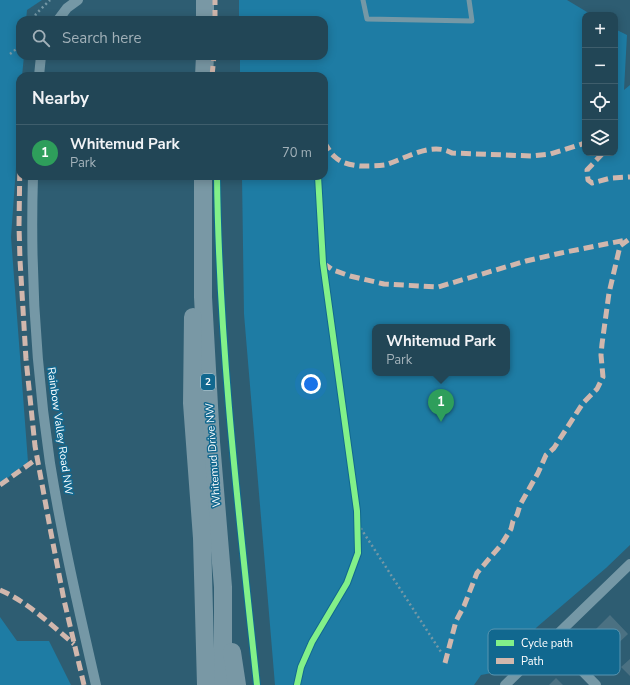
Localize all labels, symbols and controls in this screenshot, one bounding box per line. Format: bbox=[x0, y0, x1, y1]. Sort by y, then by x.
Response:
map controls bbox=[582, 12, 618, 156]
button: + bbox=[582, 12, 618, 48]
search box bbox=[16, 16, 328, 60]
icon: search bbox=[30, 27, 52, 49]
text: Search here bbox=[62, 28, 142, 48]
button: − bbox=[582, 48, 618, 84]
button: locate bbox=[582, 84, 618, 120]
text: Nearby bbox=[32, 87, 89, 110]
button: layers bbox=[582, 120, 618, 156]
text: Whitemud Park bbox=[70, 134, 180, 154]
text: 1 bbox=[41, 144, 49, 162]
text: 70 m bbox=[282, 144, 312, 162]
text: Park bbox=[70, 154, 96, 172]
popup bbox=[372, 324, 510, 376]
text: Whitemud Park bbox=[386, 331, 496, 351]
text: Park bbox=[386, 351, 412, 369]
street label: Rainbow Valley Road NW bbox=[44, 366, 76, 496]
road number: 2 bbox=[201, 374, 215, 390]
your location bbox=[301, 374, 321, 394]
pin: 1 bbox=[428, 389, 454, 422]
street label: Whitemud Drive NW bbox=[202, 402, 224, 508]
legend bbox=[488, 629, 620, 675]
text: Cycle path bbox=[521, 636, 573, 651]
text: Path bbox=[521, 654, 544, 669]

